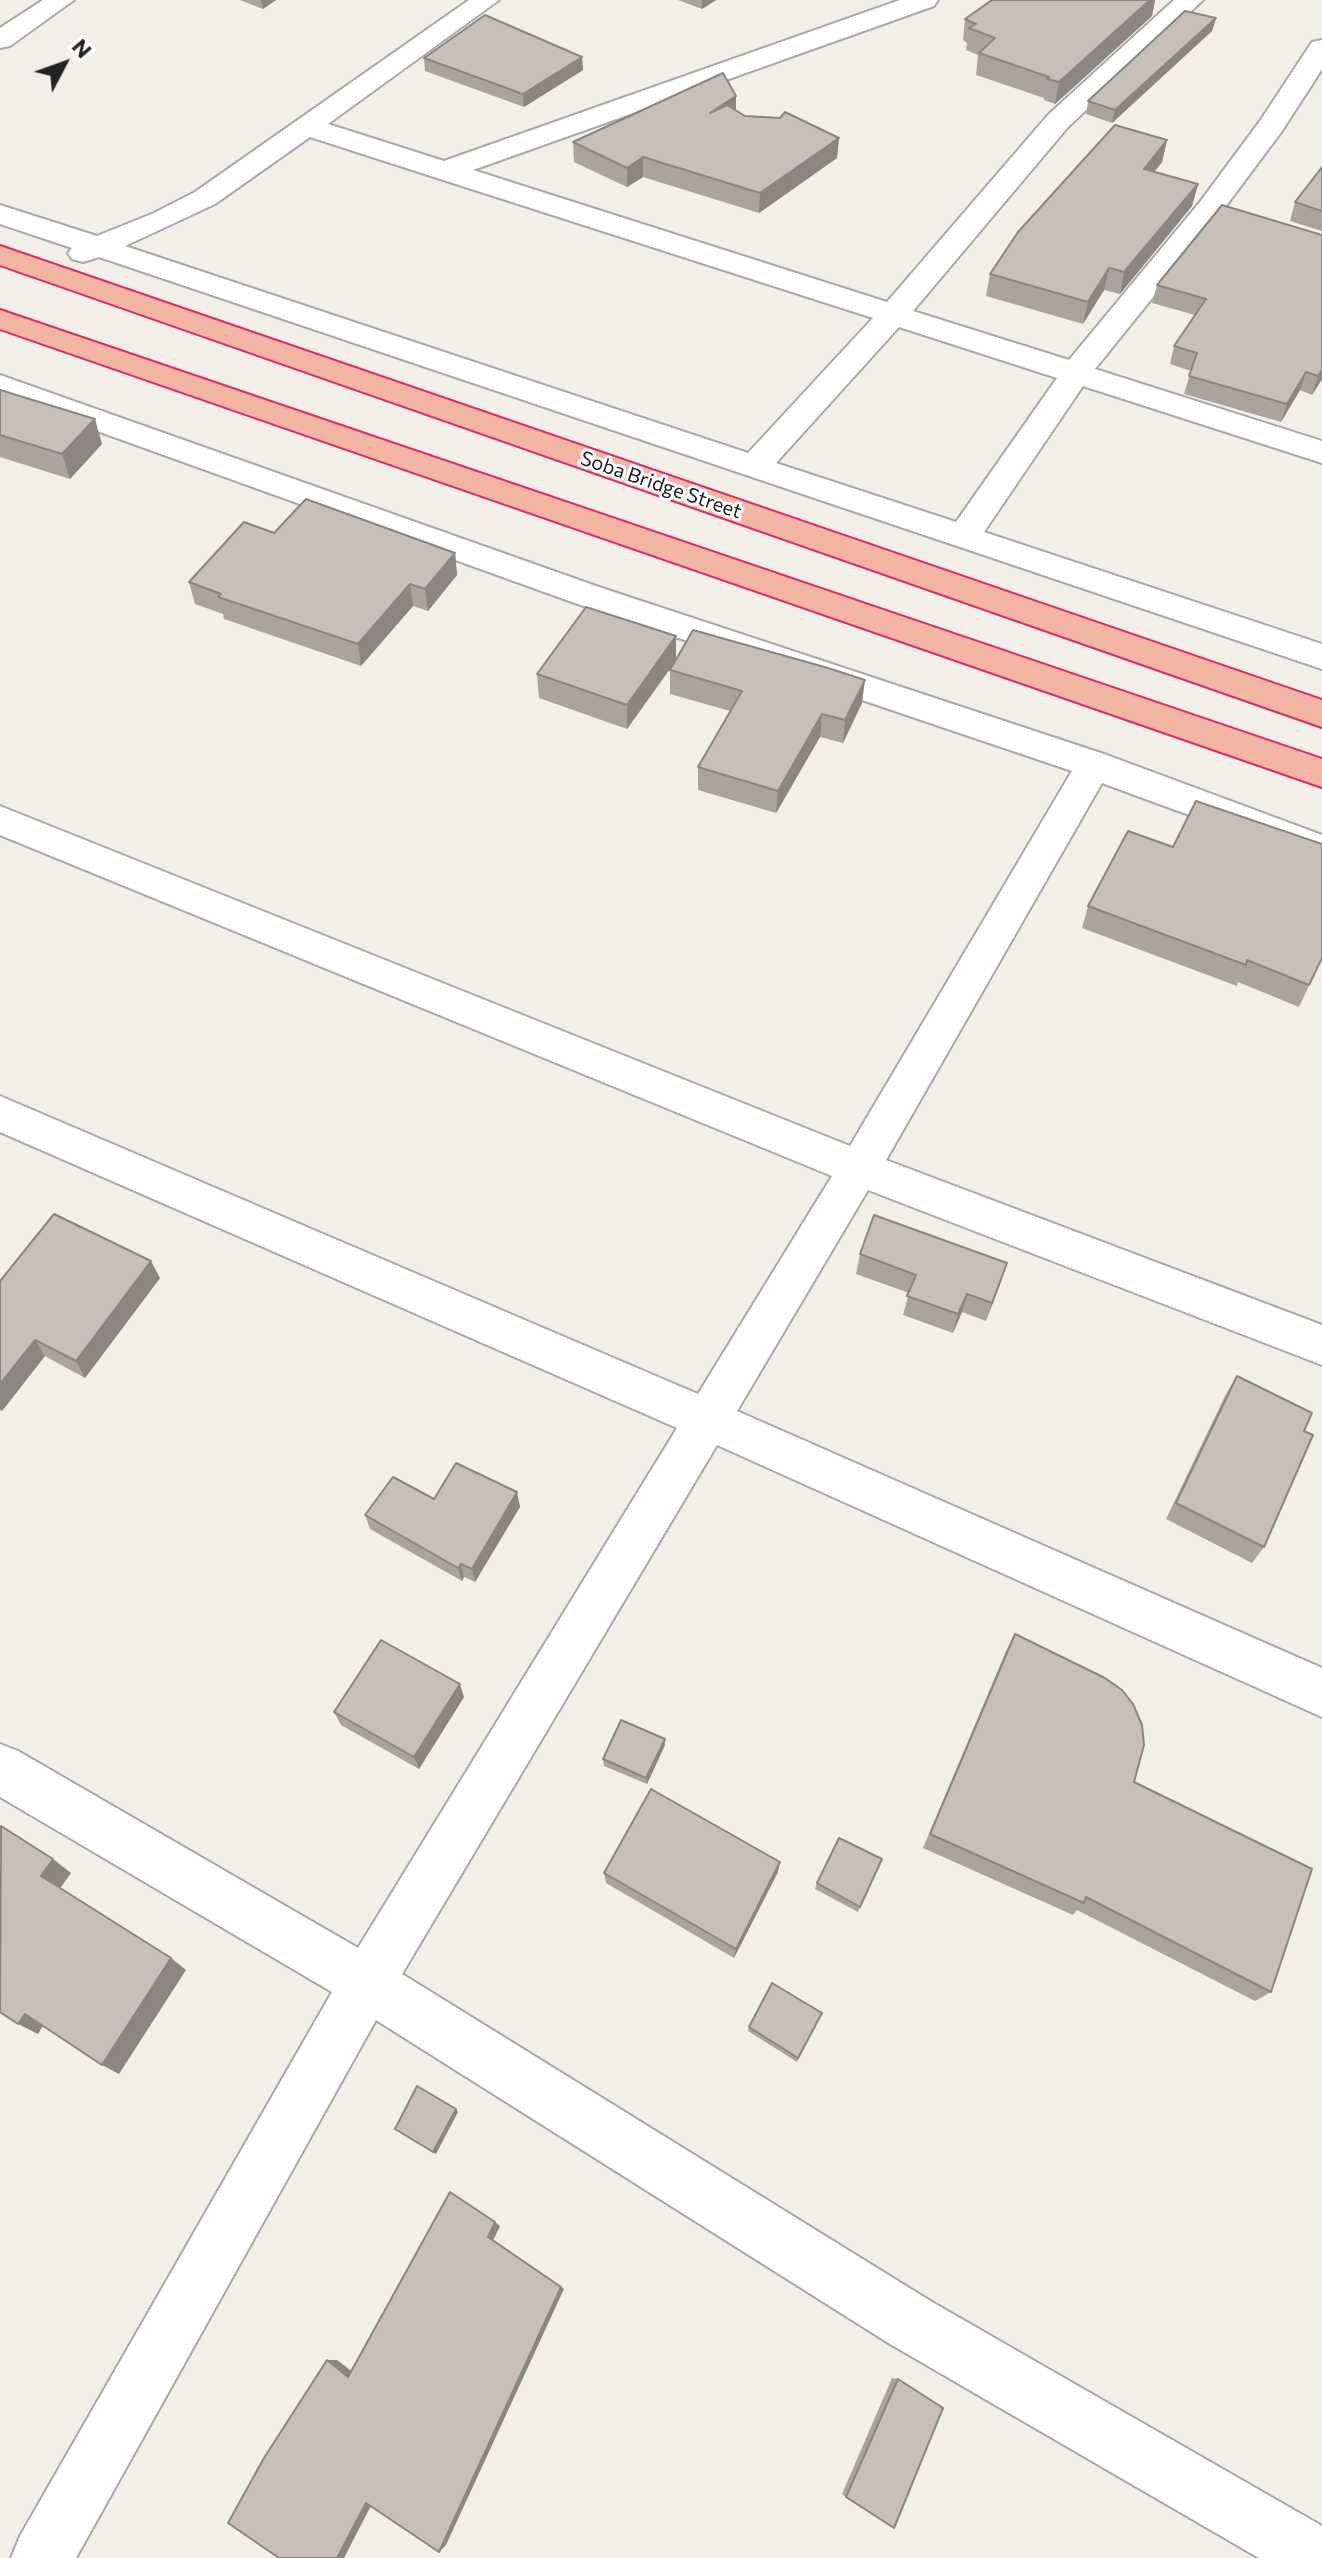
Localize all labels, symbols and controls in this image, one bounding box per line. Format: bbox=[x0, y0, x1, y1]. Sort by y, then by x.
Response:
north arrow bbox=[24, 24, 104, 104]
text: N bbox=[67, 33, 98, 63]
street label: Soba Bridge Street bbox=[577, 446, 745, 524]

